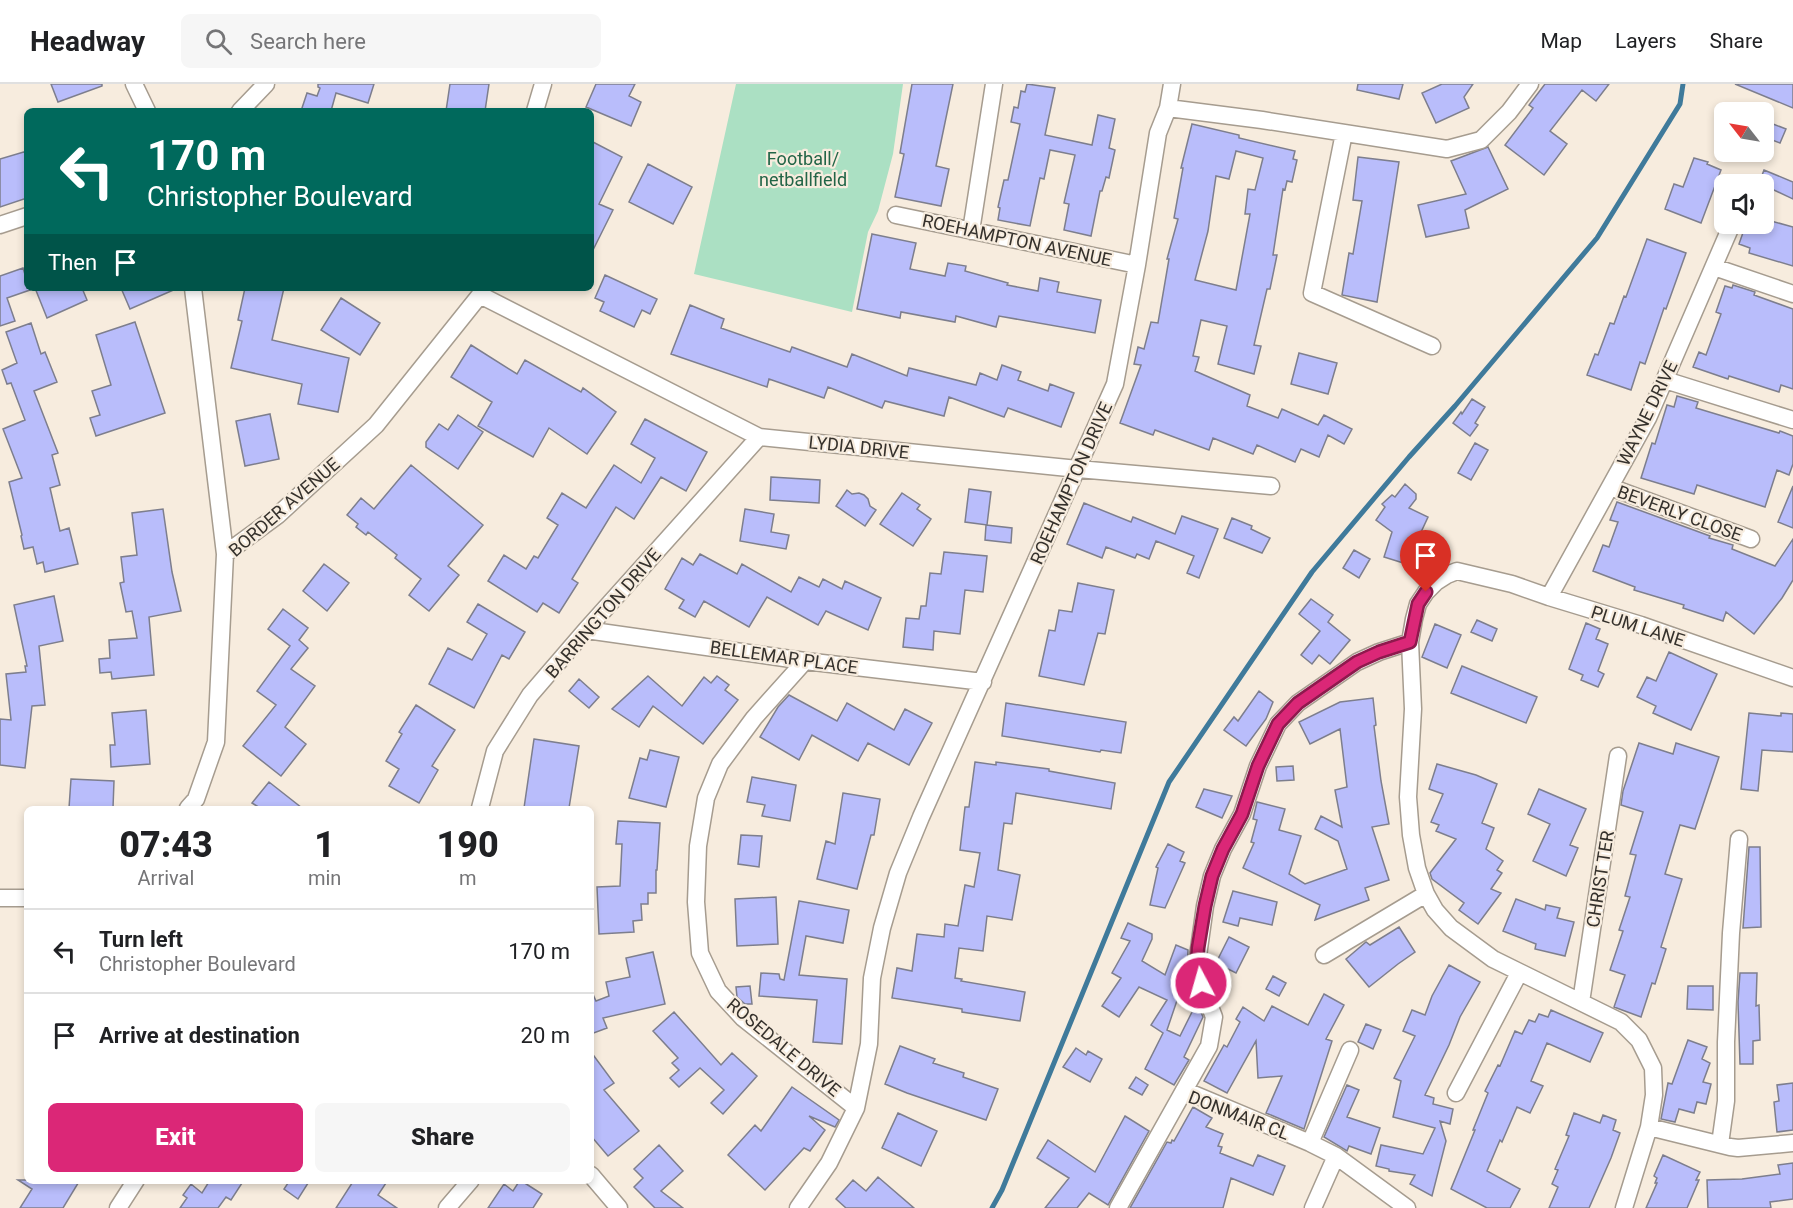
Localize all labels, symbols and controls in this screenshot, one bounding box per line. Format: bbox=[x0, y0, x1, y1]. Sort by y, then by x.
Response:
search box bbox=[181, 14, 601, 68]
text: Headway bbox=[30, 25, 145, 58]
icon: search bbox=[202, 25, 235, 58]
text: Search here bbox=[250, 29, 366, 54]
text: Map bbox=[1540, 29, 1582, 53]
text: Layers bbox=[1615, 29, 1676, 53]
text: Share bbox=[1709, 29, 1763, 53]
north arrow bbox=[1714, 102, 1774, 162]
map controls bbox=[1714, 102, 1774, 234]
text: 170 m bbox=[147, 131, 266, 180]
icon: left bbox=[48, 132, 126, 210]
park label: Football/ netballfield bbox=[759, 148, 847, 190]
button: sound bbox=[1714, 174, 1774, 234]
text: Christopher Boulevard bbox=[147, 181, 413, 213]
street label: ROEHAMPTON AVENUE bbox=[920, 210, 1114, 270]
icon: arrive bbox=[109, 246, 142, 279]
text: Then bbox=[48, 250, 97, 275]
street label: WAYNE DRIVE bbox=[1612, 357, 1682, 469]
street label: ROEHAMPTON DRIVE bbox=[1026, 399, 1116, 567]
street label: LYDIA DRIVE bbox=[808, 431, 910, 463]
street label: BORDER AVENUE bbox=[224, 453, 344, 561]
street label: BEVERLY CLOSE bbox=[1615, 481, 1745, 545]
pin bbox=[1400, 530, 1451, 592]
icon: arrive bbox=[1409, 539, 1442, 572]
street label: BARRINGTON DRIVE bbox=[541, 544, 665, 682]
street label: PLUM LANE bbox=[1589, 601, 1687, 651]
street label: BELLEMAR PLACE bbox=[709, 636, 859, 678]
text: 07:43 bbox=[119, 824, 213, 866]
text: 1 bbox=[314, 824, 335, 866]
text: 190 bbox=[437, 824, 499, 866]
street label: CHRIST TER bbox=[1582, 829, 1618, 929]
text: Arrival bbox=[138, 866, 194, 890]
text: min bbox=[308, 866, 341, 890]
text: m bbox=[459, 866, 476, 890]
text: Turn left bbox=[99, 927, 183, 952]
icon: left bbox=[48, 935, 81, 968]
text: 170 m bbox=[508, 939, 570, 964]
position arrow bbox=[1169, 951, 1233, 1015]
text: Christopher Boulevard bbox=[99, 952, 296, 976]
street label: ROSEDALE DRIVE bbox=[723, 993, 845, 1101]
icon: arrive bbox=[48, 1019, 81, 1052]
text: Arrive at destination bbox=[99, 1023, 300, 1048]
text: 20 m bbox=[521, 1023, 570, 1048]
street label: DONMAIR CL bbox=[1186, 1086, 1293, 1144]
button: Exit bbox=[48, 1103, 303, 1172]
button: Share bbox=[315, 1103, 570, 1172]

